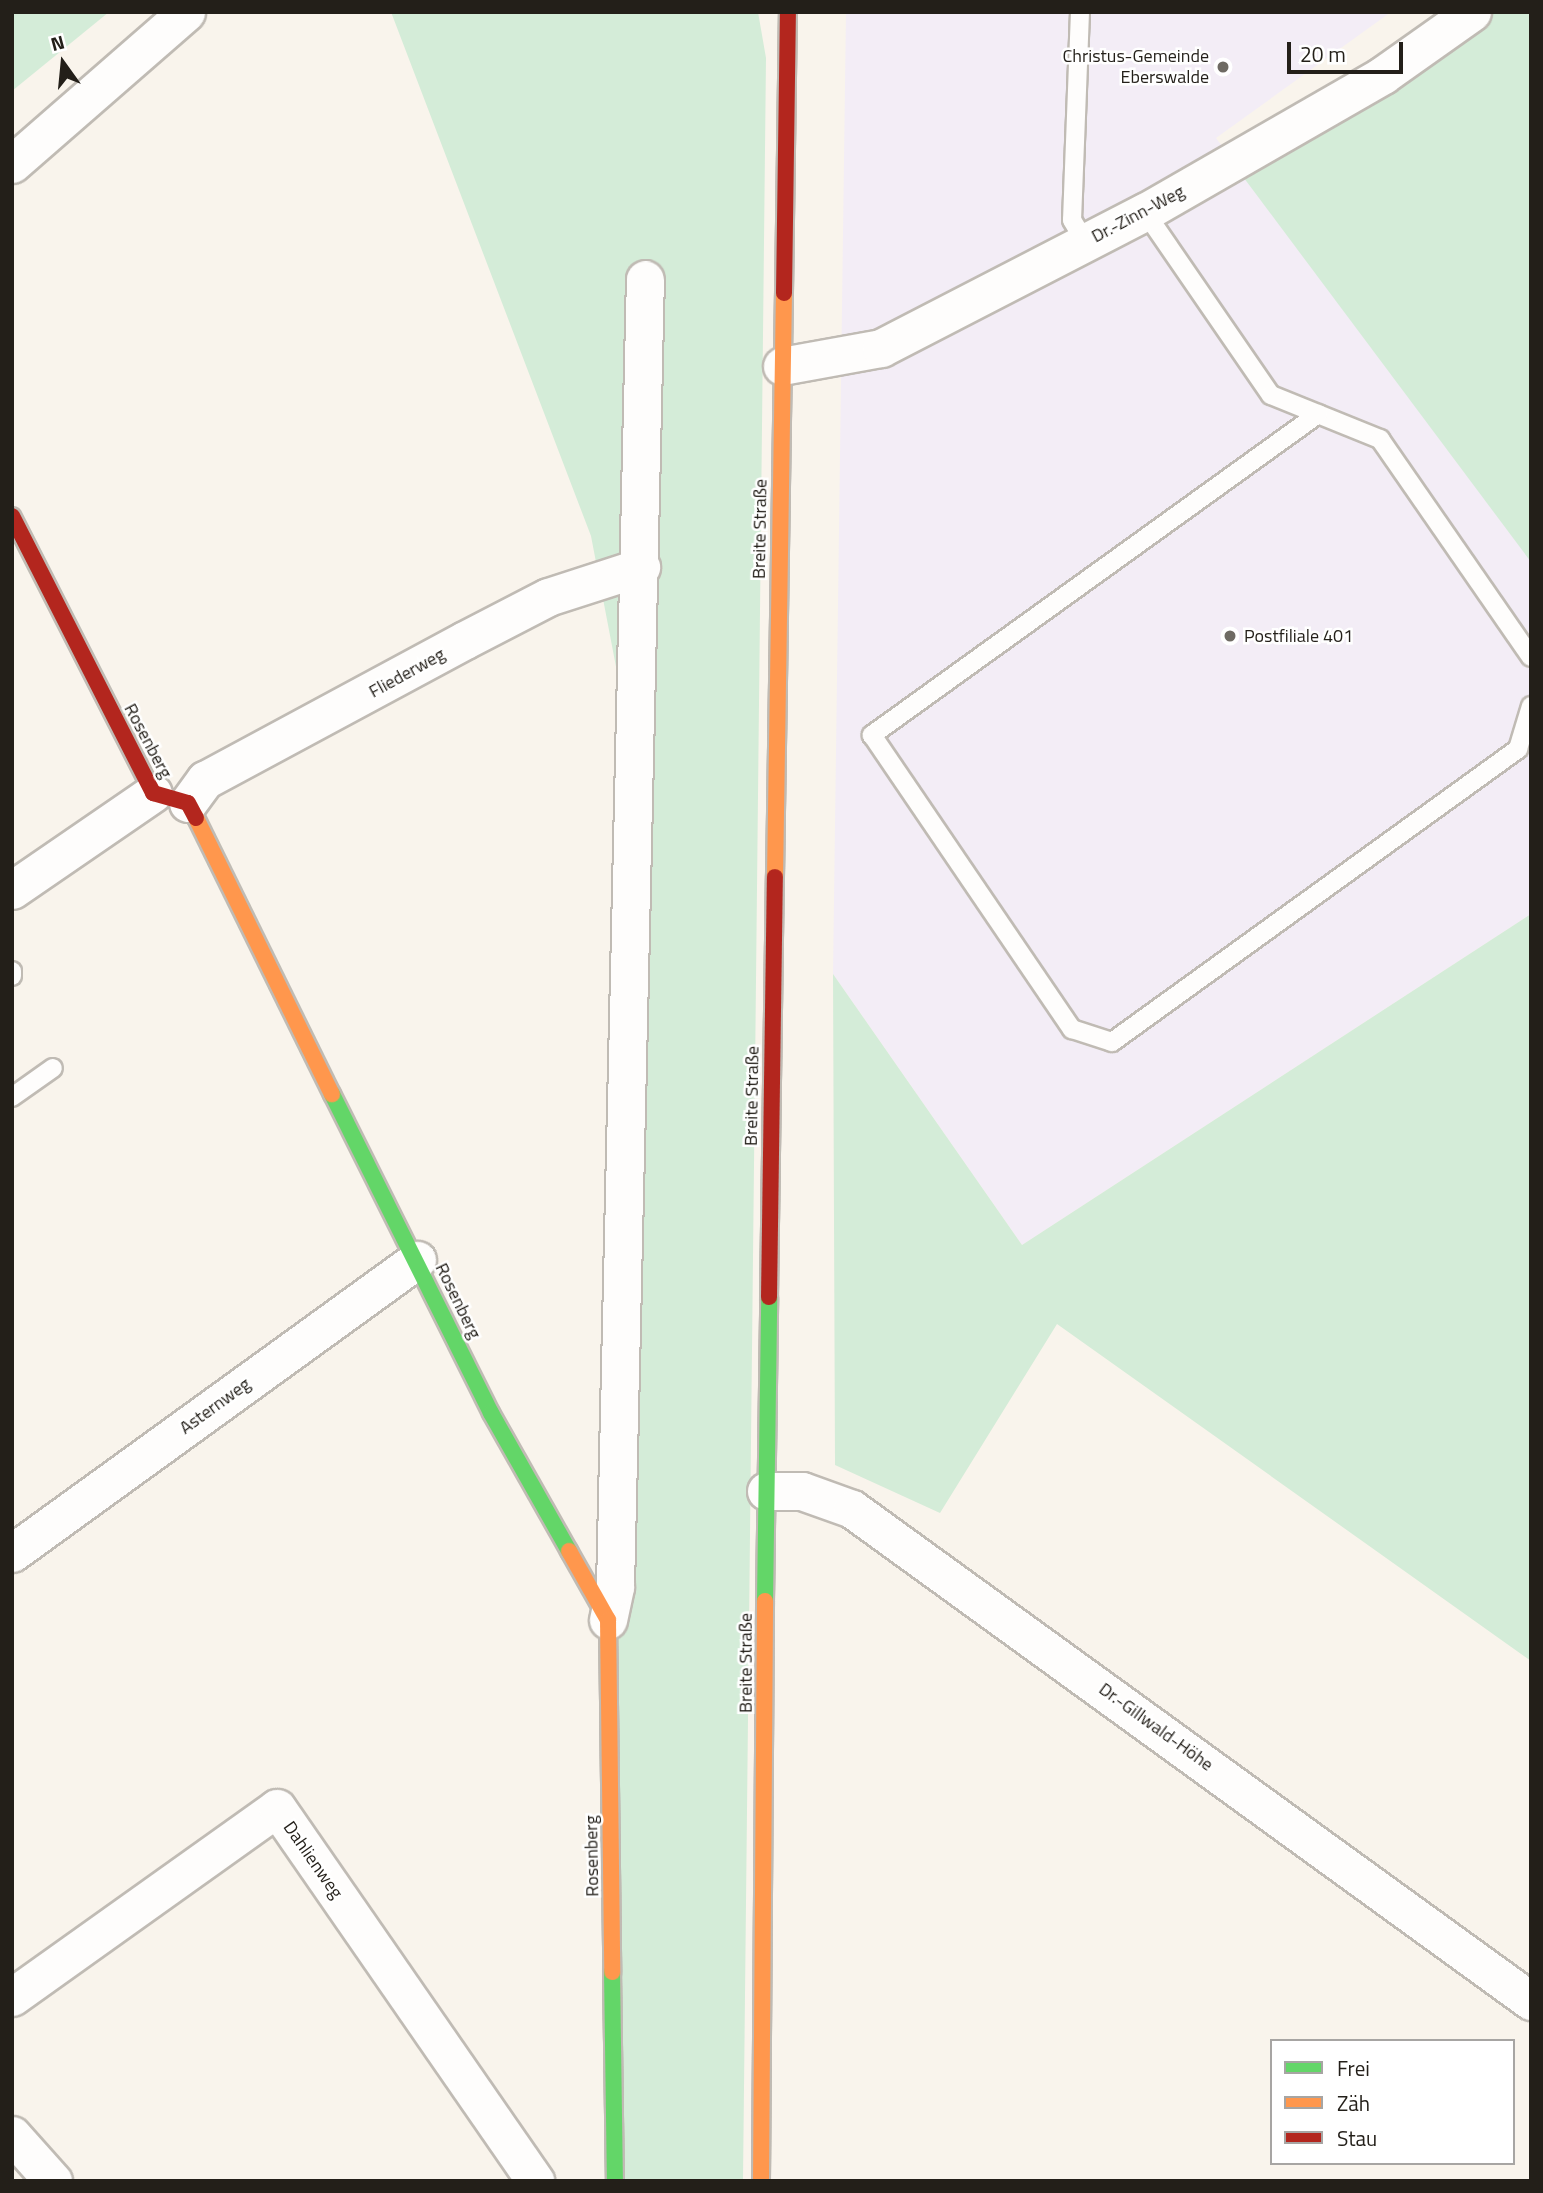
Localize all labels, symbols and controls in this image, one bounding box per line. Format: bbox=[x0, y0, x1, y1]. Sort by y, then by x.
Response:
text: N bbox=[47, 27, 68, 58]
north arrow bbox=[28, 28, 98, 98]
scale bar bbox=[1291, 28, 1406, 72]
text: 20 m bbox=[1300, 38, 1346, 70]
place label: Christus-Gemeinde Eberswalde bbox=[1063, 46, 1209, 88]
marker: Christus-Gemeinde Eberswalde bbox=[1215, 59, 1231, 75]
street label: Dr.-Zinn-Weg bbox=[1088, 181, 1188, 247]
street label: Breite Straße bbox=[748, 479, 772, 579]
place label: Postfiliale 401 bbox=[1244, 625, 1353, 647]
marker: Postfiliale 401 bbox=[1222, 628, 1238, 644]
street label: Fliederweg bbox=[365, 643, 449, 703]
street label: Rosenberg bbox=[119, 700, 177, 782]
street label: Breite Straße bbox=[740, 1046, 764, 1146]
street label: Rosenberg bbox=[430, 1260, 486, 1342]
street label: Asternweg bbox=[175, 1373, 255, 1439]
street label: Breite Straße bbox=[735, 1613, 757, 1713]
street label: Dr.-Gillwald-Höhe bbox=[1095, 1678, 1217, 1776]
street label: Rosenberg bbox=[580, 1815, 604, 1897]
street label: Dahlienweg bbox=[279, 1817, 347, 1903]
legend bbox=[1270, 2039, 1515, 2165]
text: Frei bbox=[1337, 2052, 1370, 2084]
text: Zäh bbox=[1337, 2087, 1370, 2119]
text: Stau bbox=[1337, 2122, 1377, 2154]

